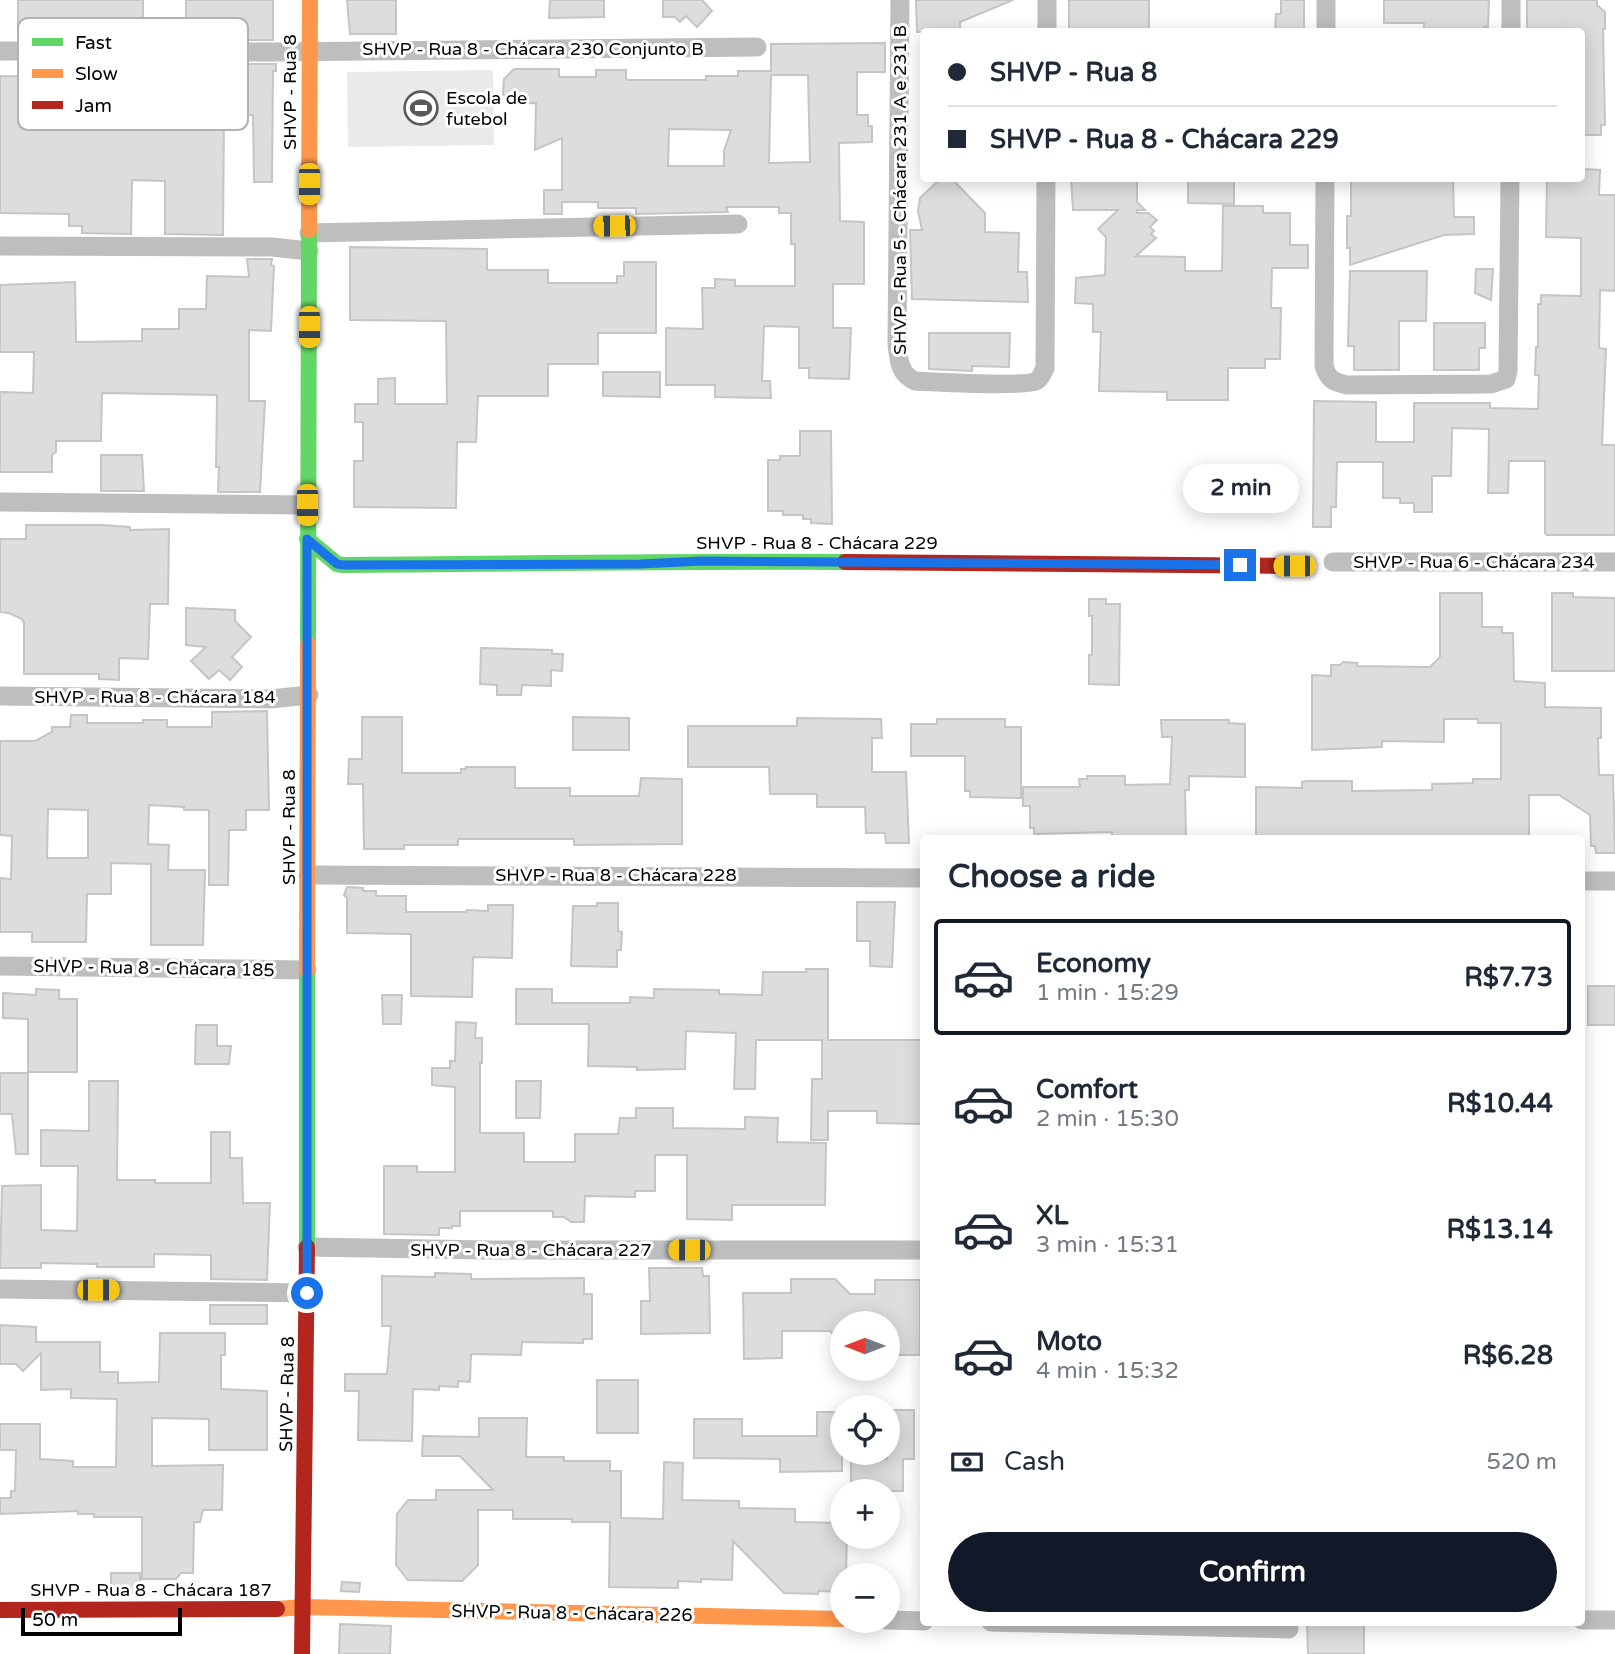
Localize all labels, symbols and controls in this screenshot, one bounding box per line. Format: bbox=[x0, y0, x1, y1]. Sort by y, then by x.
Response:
legend bbox=[18, 18, 248, 130]
street label: SHVP - Rua 5 - Chácara 231 A e 231 B bbox=[889, 25, 911, 355]
text: Fast bbox=[75, 32, 112, 54]
street label: SHVP - Rua 8 bbox=[279, 34, 301, 150]
street label: SHVP - Rua 8 - Chácara 230 Conjunto B bbox=[362, 38, 704, 60]
text: SHVP - Rua 8 bbox=[990, 57, 1157, 88]
text: Slow bbox=[75, 63, 118, 85]
place label: Escola de futebol bbox=[446, 87, 527, 130]
sports icon: Escola de futebol bbox=[402, 89, 440, 127]
text: Jam bbox=[75, 95, 112, 117]
text: SHVP - Rua 8 - Chácara 229 bbox=[990, 124, 1339, 155]
car bbox=[299, 163, 320, 205]
car bbox=[593, 215, 636, 237]
car bbox=[299, 306, 320, 348]
callout: 2 min bbox=[1182, 463, 1298, 512]
text: 2 min bbox=[1210, 474, 1272, 502]
car bbox=[297, 484, 318, 526]
street label: SHVP - Rua 8 - Chácara 229 bbox=[696, 532, 938, 554]
route end bbox=[1224, 549, 1256, 581]
street label: SHVP - Rua 6 - Chácara 234 bbox=[1353, 551, 1595, 573]
car bbox=[1274, 556, 1316, 577]
street label: SHVP - Rua 8 - Chácara 184 bbox=[34, 686, 276, 708]
street label: SHVP - Rua 8 bbox=[278, 769, 300, 885]
text: Choose a ride bbox=[948, 858, 1155, 896]
street label: SHVP - Rua 8 - Chácara 228 bbox=[495, 864, 737, 886]
icon: car bbox=[952, 946, 1015, 1009]
text: Economy bbox=[1036, 948, 1151, 979]
street label: SHVP - Rua 8 - Chácara 185 bbox=[33, 955, 275, 981]
text: R$7.73 bbox=[1464, 962, 1553, 993]
text: 1 min · 15:29 bbox=[1036, 979, 1179, 1007]
icon: car bbox=[952, 1072, 1015, 1135]
text: Comfort bbox=[1036, 1074, 1138, 1105]
text: R$10.44 bbox=[1447, 1088, 1553, 1119]
text: 2 min · 15:30 bbox=[1036, 1105, 1179, 1133]
icon: car bbox=[952, 1198, 1015, 1261]
text: XL bbox=[1036, 1200, 1068, 1231]
text: R$13.14 bbox=[1446, 1214, 1553, 1245]
text: 3 min · 15:31 bbox=[1036, 1231, 1179, 1259]
street label: SHVP - Rua 8 - Chácara 227 bbox=[410, 1239, 652, 1261]
car bbox=[669, 1240, 711, 1261]
route start bbox=[291, 1277, 323, 1309]
car bbox=[78, 1280, 120, 1301]
north arrow bbox=[830, 1311, 900, 1381]
map controls bbox=[830, 1311, 900, 1633]
icon: car bbox=[952, 1324, 1015, 1387]
text: Moto bbox=[1036, 1326, 1102, 1357]
street label: SHVP - Rua 8 bbox=[275, 1336, 299, 1452]
text: R$6.28 bbox=[1463, 1340, 1553, 1371]
text: 4 min · 15:32 bbox=[1036, 1357, 1179, 1385]
button: locate bbox=[830, 1395, 900, 1465]
icon: cash bbox=[948, 1443, 986, 1481]
text: Cash bbox=[1004, 1446, 1065, 1477]
text: 520 m bbox=[1487, 1448, 1557, 1476]
button: + bbox=[830, 1479, 900, 1549]
button: Confirm bbox=[948, 1532, 1557, 1612]
button: − bbox=[830, 1563, 900, 1633]
street label: SHVP - Rua 8 - Chácara 187 bbox=[30, 1579, 272, 1601]
street label: SHVP - Rua 8 - Chácara 226 bbox=[451, 1600, 693, 1626]
scale bar bbox=[21, 1605, 182, 1637]
text: 50 m bbox=[32, 1609, 78, 1631]

